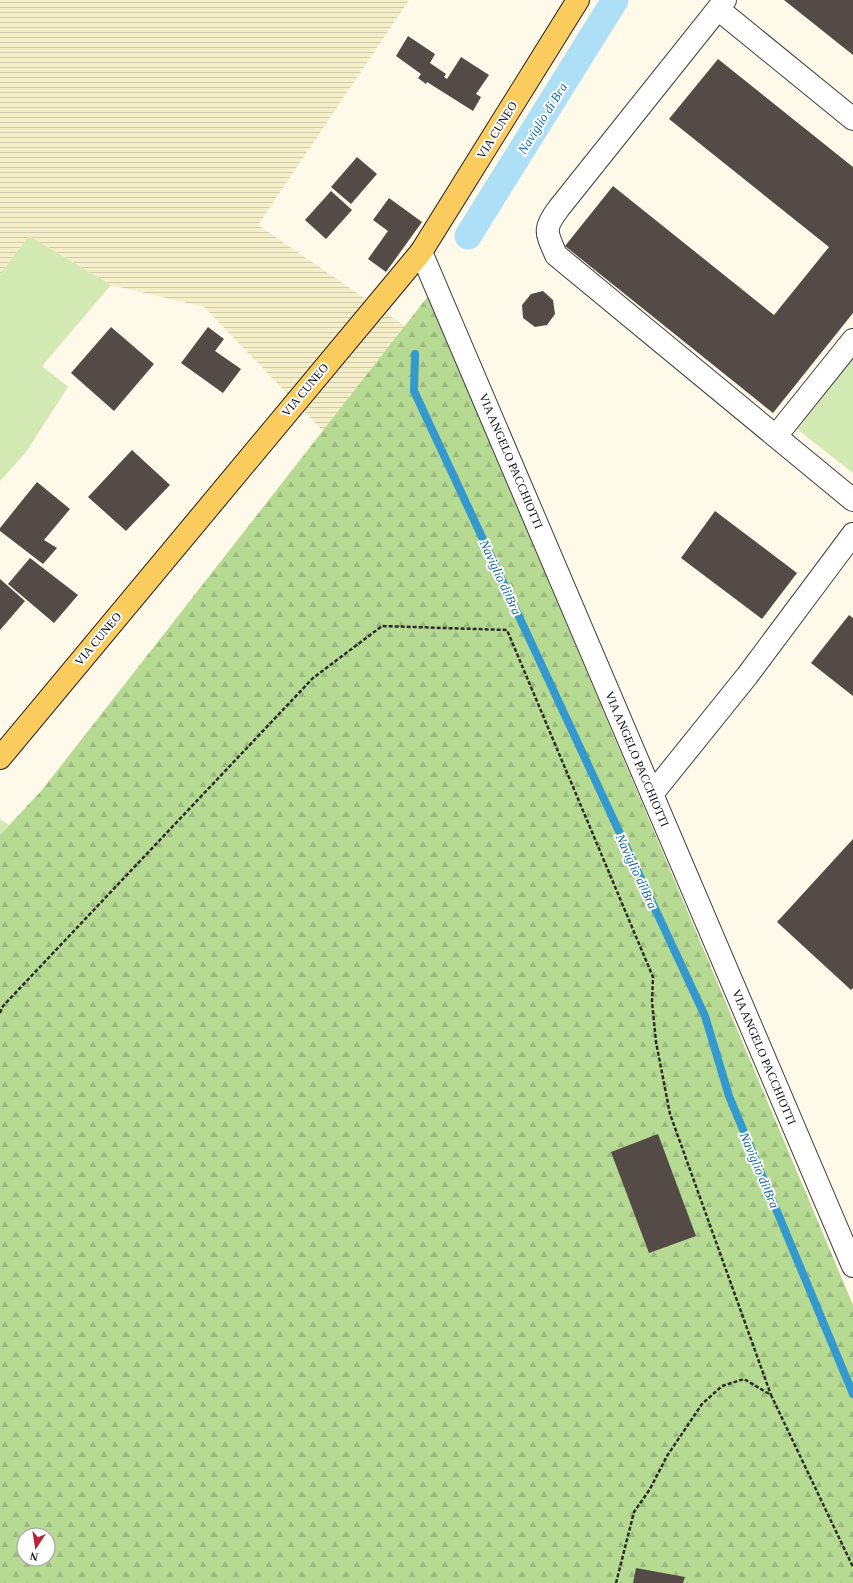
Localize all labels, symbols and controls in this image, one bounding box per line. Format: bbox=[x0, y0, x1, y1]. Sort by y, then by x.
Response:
water label: Naviglio di Bra bbox=[514, 80, 570, 157]
street label: VIA CUNEO bbox=[474, 98, 520, 161]
street label: VIA CUNEO bbox=[279, 360, 331, 419]
street label: VIA ANGELO PACCHIOTTI bbox=[476, 391, 546, 531]
water label: Naviglio di Bra bbox=[476, 536, 525, 617]
street label: VIA CUNEO bbox=[72, 609, 124, 668]
street label: VIA ANGELO PACCHIOTTI bbox=[602, 689, 672, 829]
water label: Naviglio di Bra bbox=[612, 830, 661, 911]
street label: VIA ANGELO PACCHIOTTI bbox=[729, 987, 799, 1127]
water label: Naviglio di Bra bbox=[736, 1129, 782, 1211]
north arrow bbox=[16, 1527, 56, 1567]
text: N bbox=[29, 1550, 39, 1563]

